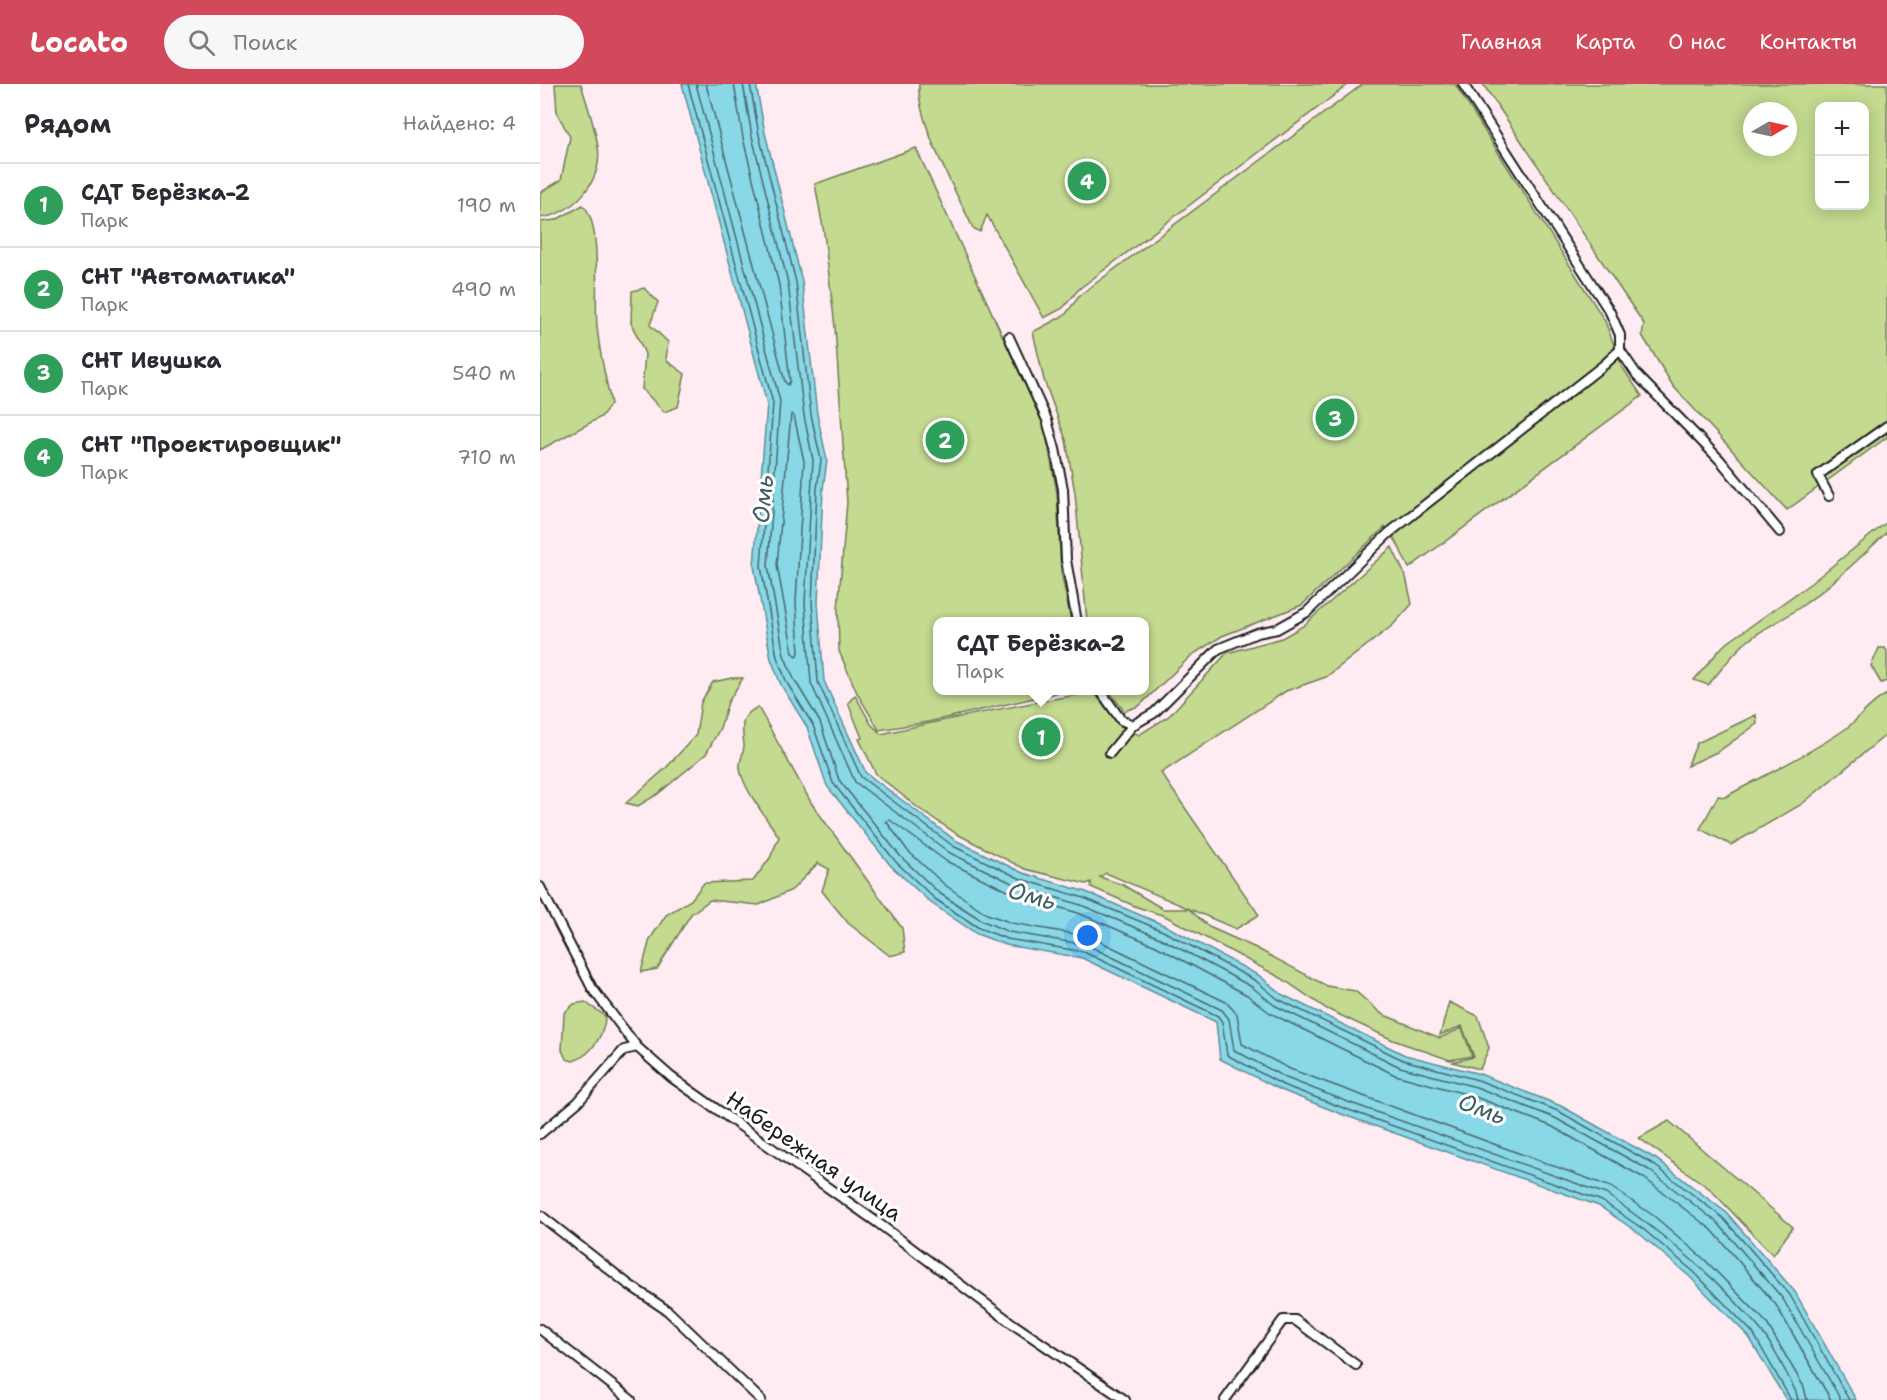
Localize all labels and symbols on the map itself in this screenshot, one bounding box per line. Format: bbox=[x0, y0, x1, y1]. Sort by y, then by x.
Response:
north arrow bbox=[1743, 102, 1797, 156]
pin: 4 bbox=[1068, 158, 1106, 204]
pin: 3 bbox=[1316, 396, 1354, 440]
pin: 2 bbox=[926, 418, 964, 462]
water label: Омь bbox=[745, 473, 781, 525]
pin: 1 bbox=[1022, 714, 1060, 760]
water label: Омь bbox=[1004, 874, 1060, 918]
your location bbox=[1073, 921, 1102, 950]
street label: Набережная улица bbox=[720, 1084, 908, 1228]
water label: Омь bbox=[1454, 1085, 1510, 1133]

